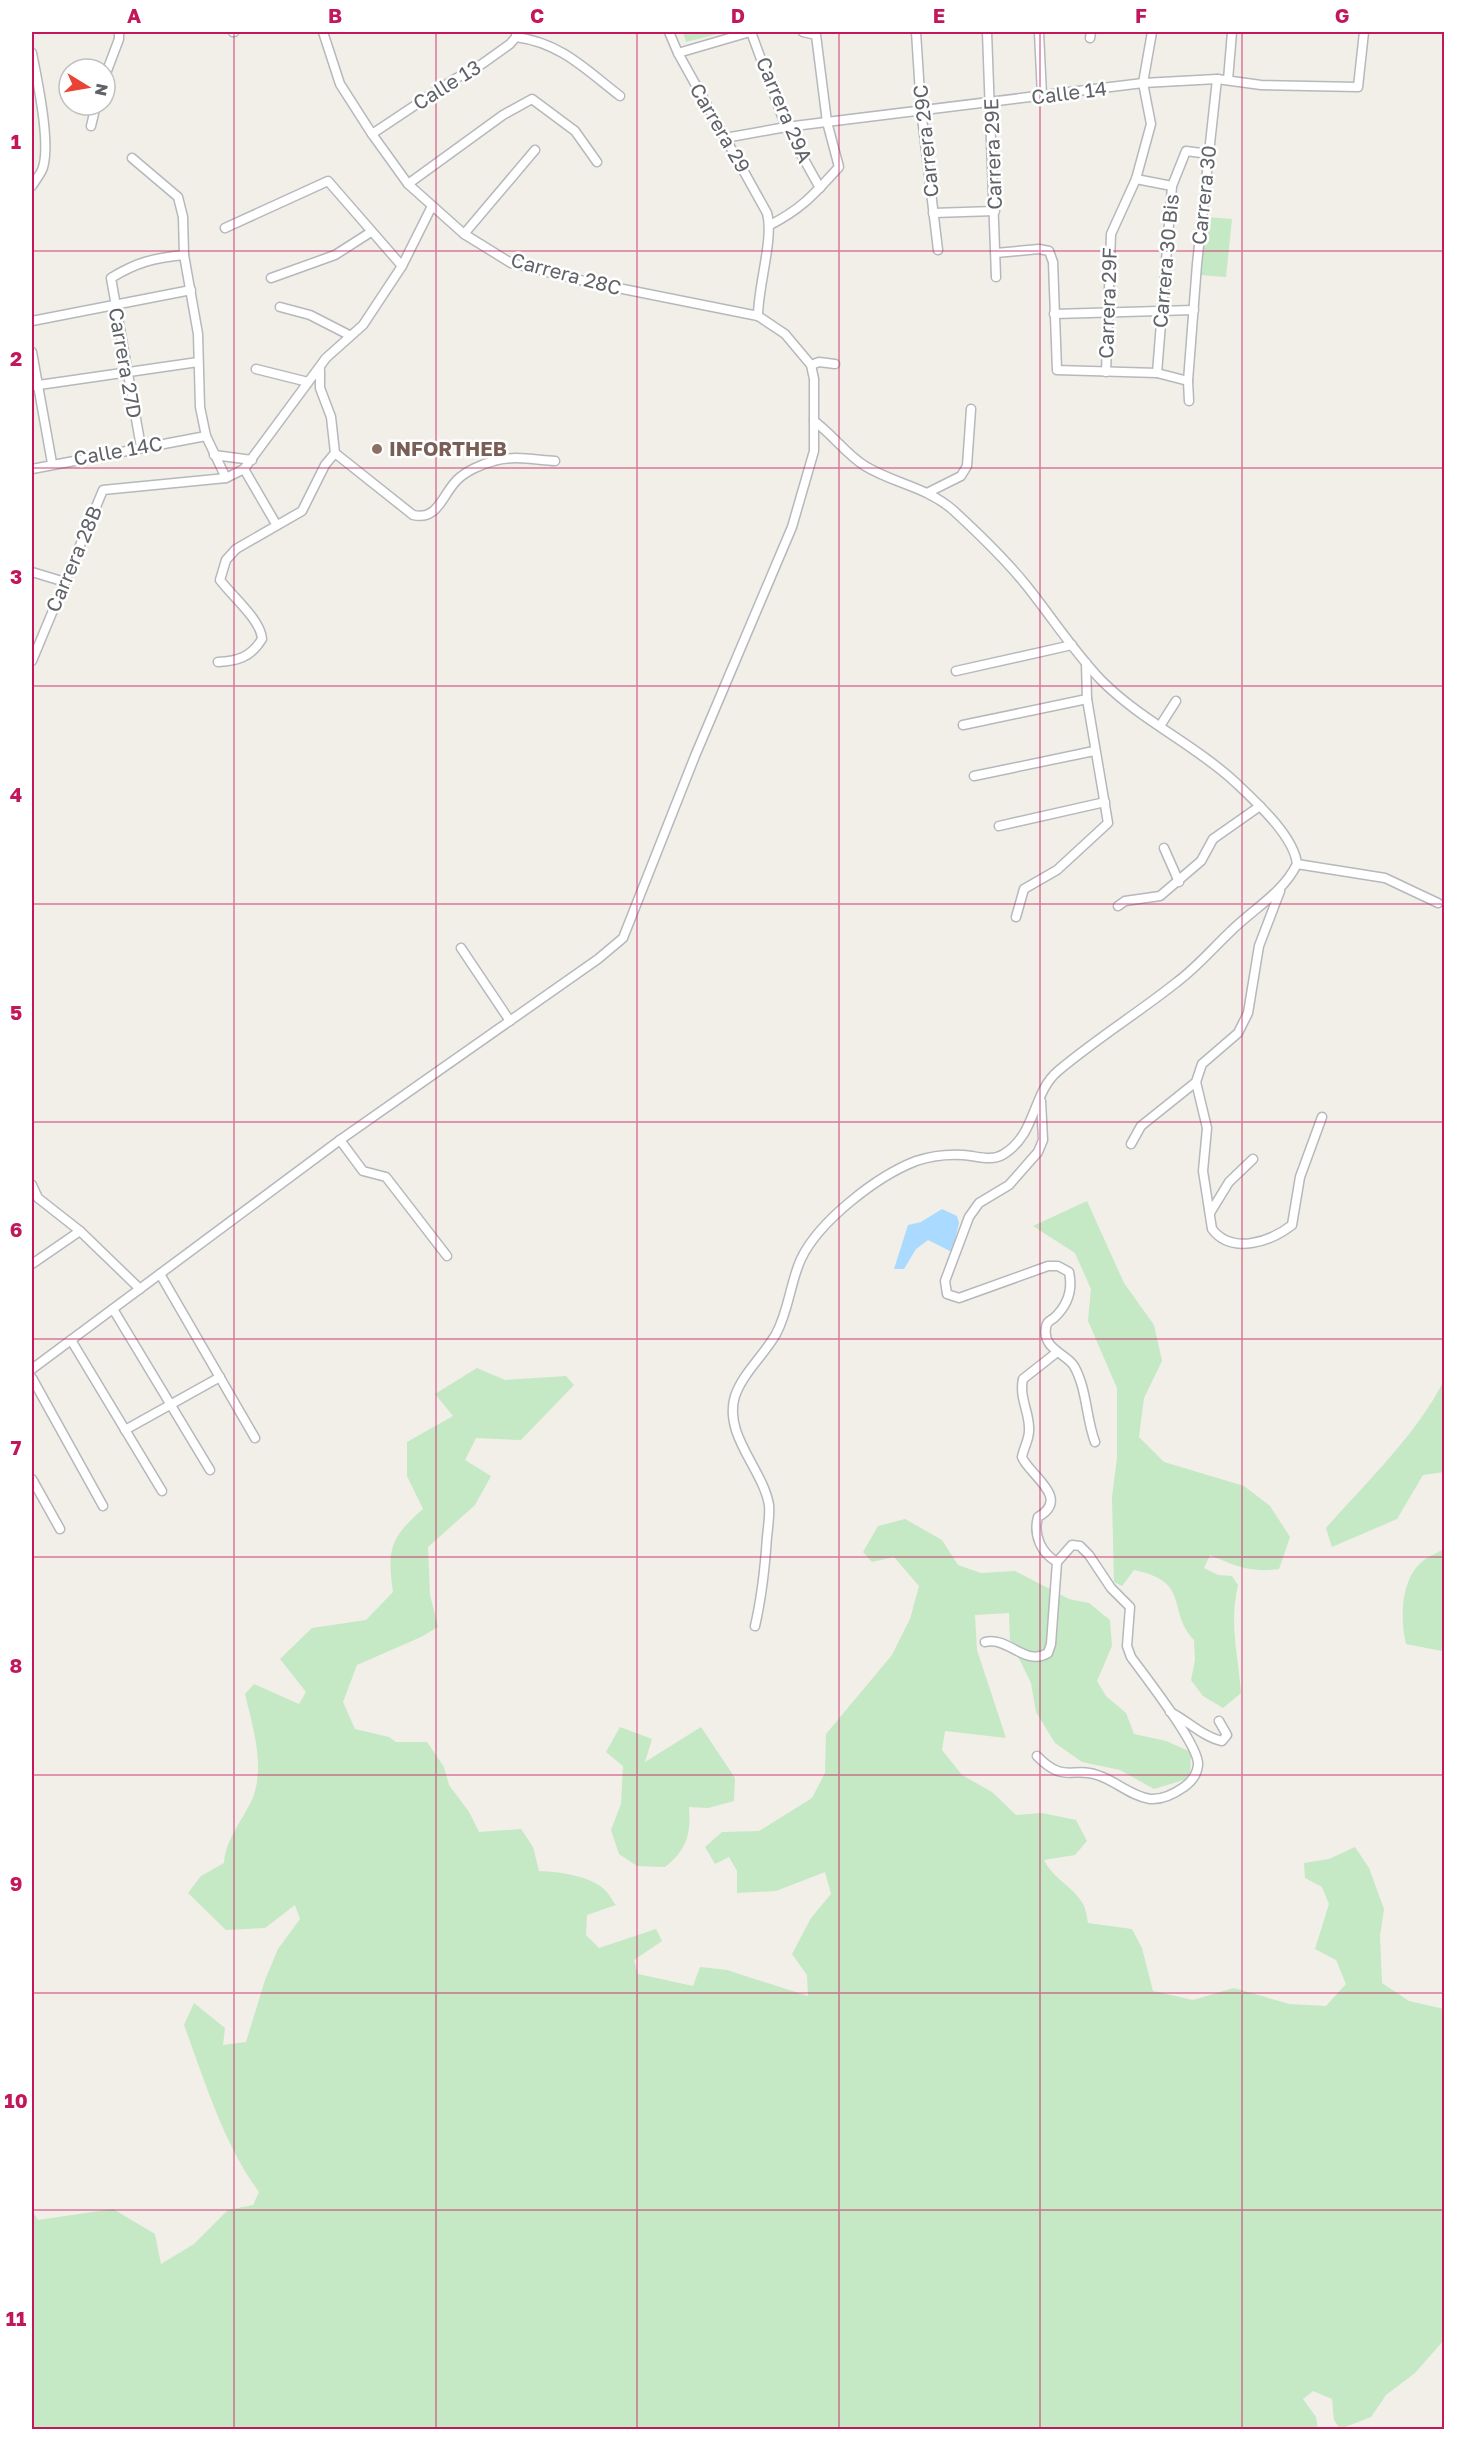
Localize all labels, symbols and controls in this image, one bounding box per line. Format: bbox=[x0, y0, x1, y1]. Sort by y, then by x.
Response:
text: A bbox=[127, 3, 141, 27]
text: B bbox=[328, 3, 342, 27]
text: C bbox=[530, 3, 544, 27]
text: D bbox=[731, 3, 745, 27]
text: E bbox=[933, 3, 945, 27]
text: F bbox=[1135, 3, 1147, 27]
text: G bbox=[1335, 3, 1349, 27]
street label: Carrera 29A bbox=[752, 53, 818, 166]
street label: Calle 13 bbox=[408, 54, 485, 114]
north arrow bbox=[57, 57, 117, 117]
street label: Calle 14 bbox=[1030, 75, 1108, 109]
street label: Carrera 29 bbox=[686, 78, 756, 177]
text: N bbox=[91, 82, 113, 98]
street label: Carrera 29C bbox=[907, 84, 943, 199]
street label: Carrera 29E bbox=[978, 98, 1006, 210]
text: 1 bbox=[11, 129, 21, 153]
street label: Carrera 30 bbox=[1186, 144, 1220, 246]
street label: Carrera 30 Bis bbox=[1147, 193, 1183, 329]
street label: Carrera 28C bbox=[508, 247, 624, 299]
street label: Carrera 29F bbox=[1093, 247, 1121, 359]
street label: Carrera 27D bbox=[104, 306, 148, 420]
text: 2 bbox=[10, 346, 22, 370]
street label: Calle 14C bbox=[72, 430, 164, 470]
place label: INFORTHEB bbox=[389, 436, 507, 460]
marker: INFORTHEB bbox=[370, 442, 384, 456]
street label: Carrera 28B bbox=[40, 502, 106, 615]
text: 3 bbox=[10, 564, 22, 588]
text: 4 bbox=[10, 782, 22, 806]
text: 5 bbox=[10, 1000, 22, 1024]
text: 6 bbox=[10, 1217, 22, 1241]
text: 7 bbox=[11, 1435, 22, 1459]
text: 8 bbox=[10, 1653, 22, 1677]
text: 9 bbox=[10, 1871, 22, 1895]
text: 10 bbox=[4, 2088, 28, 2112]
text: 11 bbox=[6, 2306, 26, 2330]

